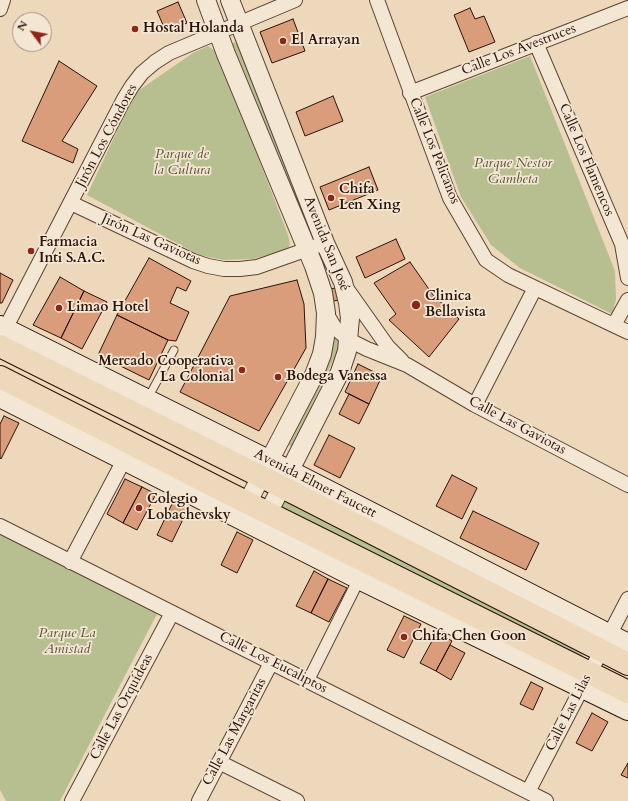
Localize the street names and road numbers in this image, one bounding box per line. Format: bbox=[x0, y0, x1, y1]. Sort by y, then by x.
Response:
street label: Calle Los Avestruces bbox=[459, 20, 579, 80]
street label: Jirón Los Cóndores bbox=[73, 81, 141, 191]
street label: Calle Los Pelicanos bbox=[405, 95, 463, 207]
street label: Calle Los Flamencos bbox=[555, 101, 617, 219]
street label: Avenida San José bbox=[299, 194, 353, 294]
street label: Jirón Las Gaviotas bbox=[99, 211, 203, 269]
street label: Calle Las Gaviotas bbox=[465, 393, 569, 459]
street label: Avenida Elmer Faucett bbox=[251, 446, 379, 522]
street label: Calle Los Eucaliptos bbox=[216, 629, 330, 697]
street label: Calle Las Orquídeas bbox=[87, 651, 157, 763]
street label: Calle Las Lilas bbox=[543, 672, 595, 754]
street label: Calle Las Margaritas bbox=[200, 675, 270, 789]

